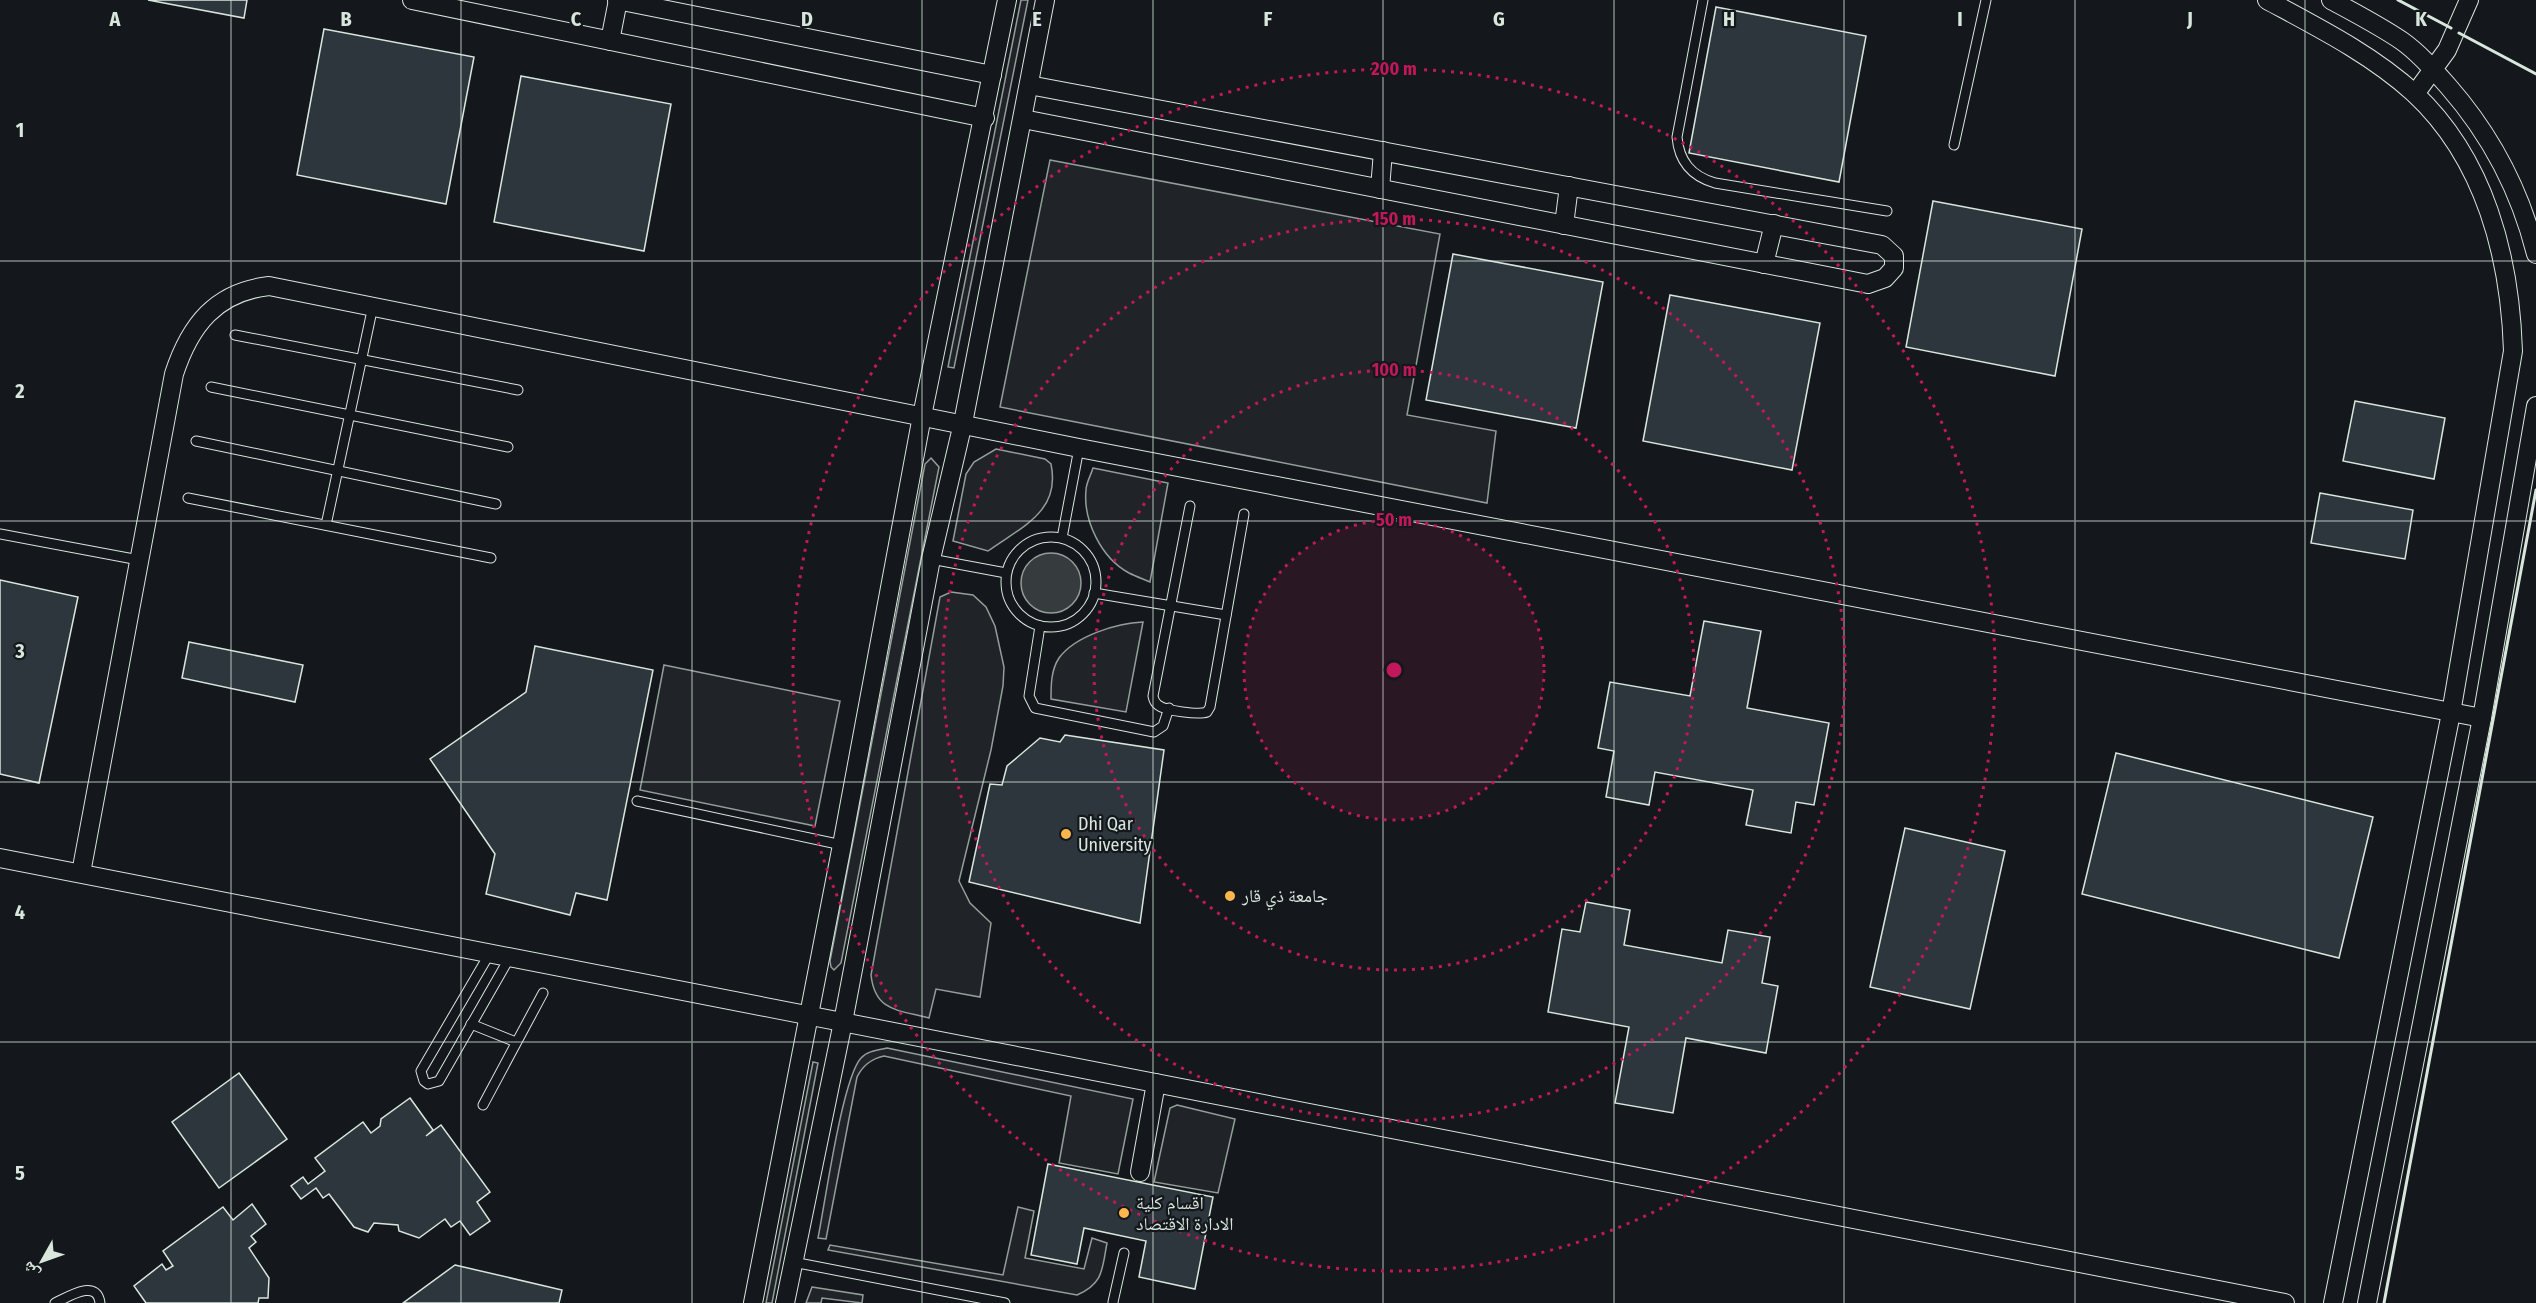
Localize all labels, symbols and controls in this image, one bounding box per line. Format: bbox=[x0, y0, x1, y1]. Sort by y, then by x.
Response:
text: A bbox=[109, 7, 122, 31]
text: B bbox=[340, 7, 352, 31]
text: C bbox=[571, 7, 582, 31]
text: D bbox=[801, 7, 813, 31]
text: E bbox=[1032, 7, 1042, 31]
text: F bbox=[1264, 7, 1273, 31]
text: G bbox=[1493, 7, 1505, 31]
text: H bbox=[1723, 7, 1735, 31]
text: I bbox=[1957, 7, 1963, 31]
text: J bbox=[2186, 7, 2193, 31]
text: K bbox=[2415, 7, 2427, 31]
text: 200 m bbox=[1370, 58, 1417, 80]
text: 1 bbox=[16, 118, 24, 142]
text: 150 m bbox=[1372, 208, 1416, 230]
text: 100 m bbox=[1372, 359, 1416, 381]
text: 2 bbox=[14, 379, 25, 403]
text: 50 m bbox=[1376, 509, 1412, 531]
text: 3 bbox=[14, 639, 25, 663]
centre of rings bbox=[1384, 660, 1404, 680]
place label: Dhi Qar University bbox=[1078, 813, 1152, 856]
marker: Dhi Qar University bbox=[1059, 827, 1073, 841]
place label: جامعة ذي قار bbox=[1241, 885, 1328, 911]
marker: جامعة ذي قار bbox=[1223, 889, 1237, 903]
text: 4 bbox=[15, 900, 25, 924]
text: 5 bbox=[15, 1161, 25, 1185]
place label: اقسام كلية الادارة الاقتصاد bbox=[1136, 1192, 1234, 1235]
marker: اقسام كلية الادارة الاقتصاد bbox=[1117, 1206, 1131, 1220]
north arrow bbox=[12, 1231, 72, 1291]
text: ش bbox=[18, 1258, 44, 1283]

